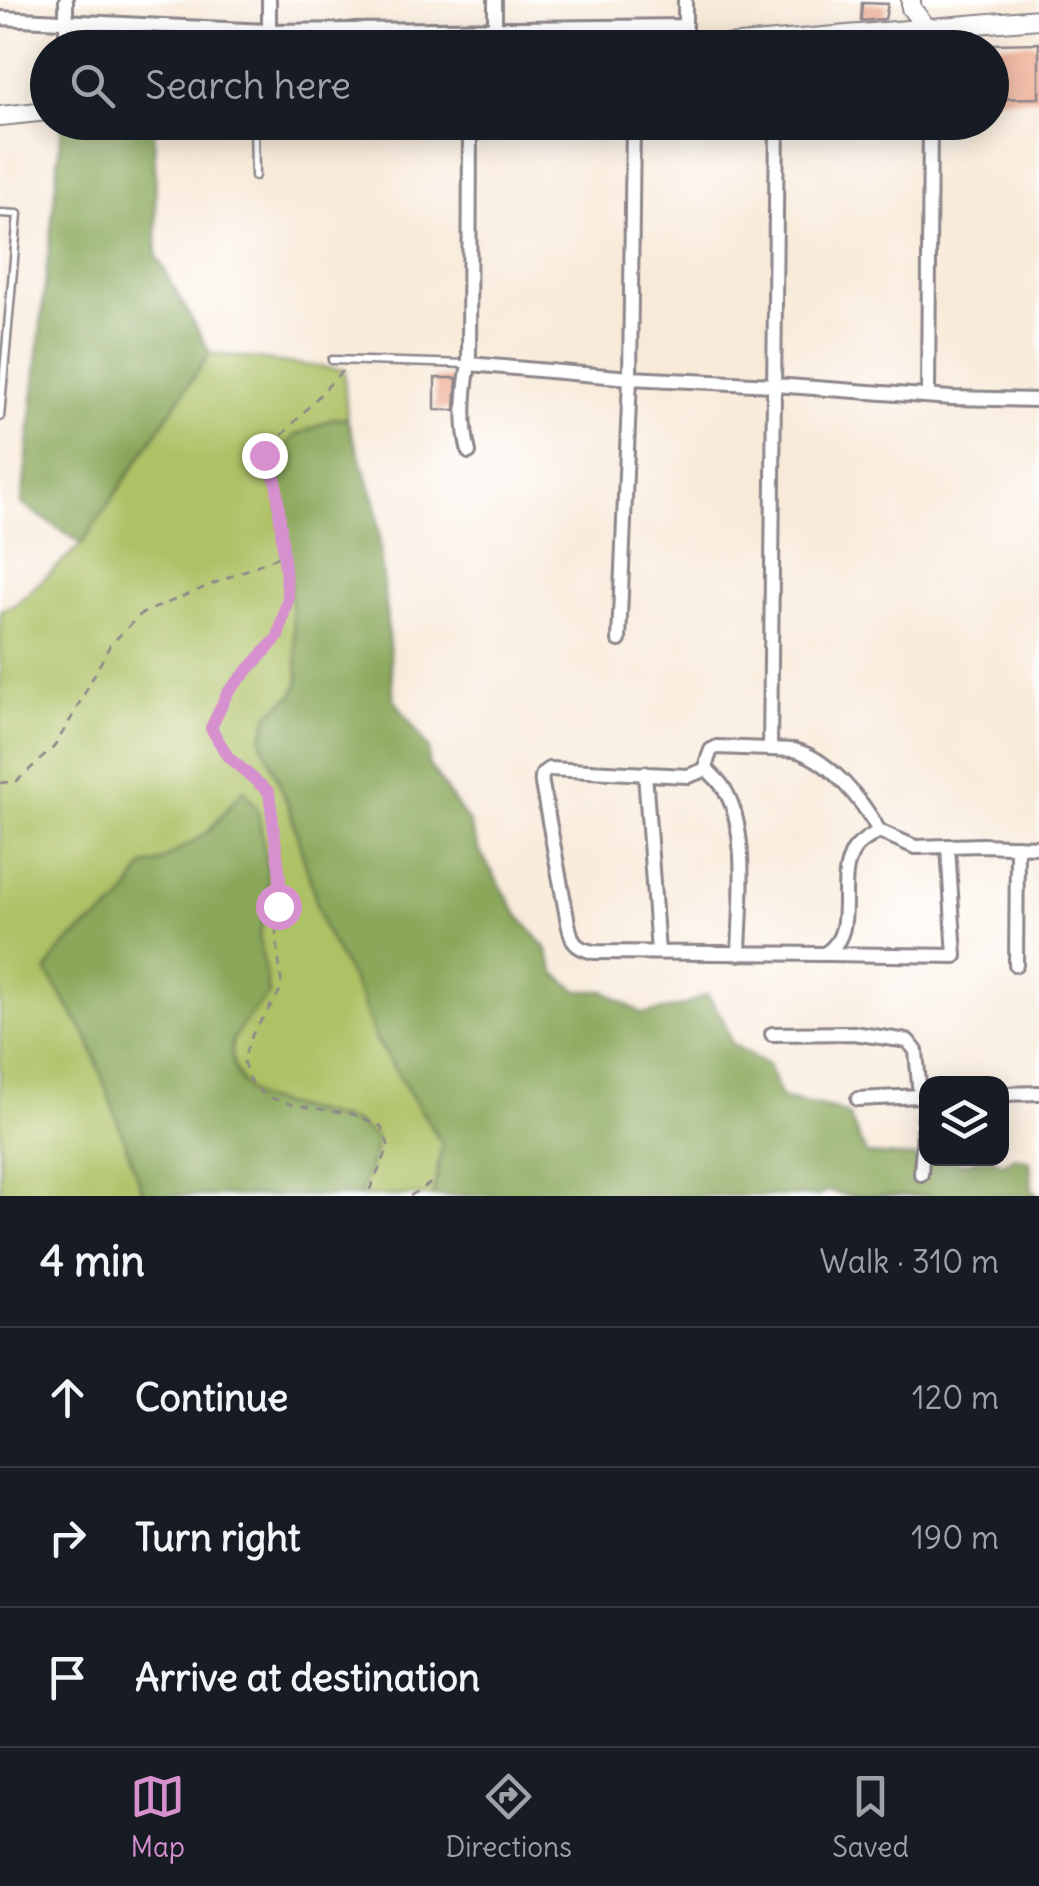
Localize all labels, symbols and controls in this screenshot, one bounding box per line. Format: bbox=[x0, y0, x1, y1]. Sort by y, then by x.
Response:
search box bbox=[30, 30, 1009, 140]
icon: search bbox=[65, 58, 120, 113]
text: Search here bbox=[145, 62, 351, 109]
route end bbox=[242, 433, 288, 479]
route start bbox=[256, 884, 302, 930]
map controls bbox=[919, 1076, 1009, 1166]
button: layers bbox=[919, 1076, 1009, 1166]
text: 4 min bbox=[40, 1235, 145, 1287]
text: Walk · 310 m bbox=[820, 1241, 999, 1282]
icon: ahead bbox=[40, 1370, 95, 1425]
text: Continue bbox=[135, 1374, 288, 1421]
text: 120 m bbox=[912, 1377, 999, 1418]
icon: right bbox=[40, 1510, 95, 1565]
text: Turn right bbox=[135, 1514, 301, 1561]
text: 190 m bbox=[911, 1517, 999, 1558]
icon: arrive bbox=[40, 1650, 95, 1705]
text: Arrive at destination bbox=[135, 1654, 480, 1701]
tab: Map bbox=[130, 1769, 185, 1865]
tab: Directions bbox=[445, 1769, 572, 1865]
tab: Saved bbox=[832, 1769, 909, 1865]

